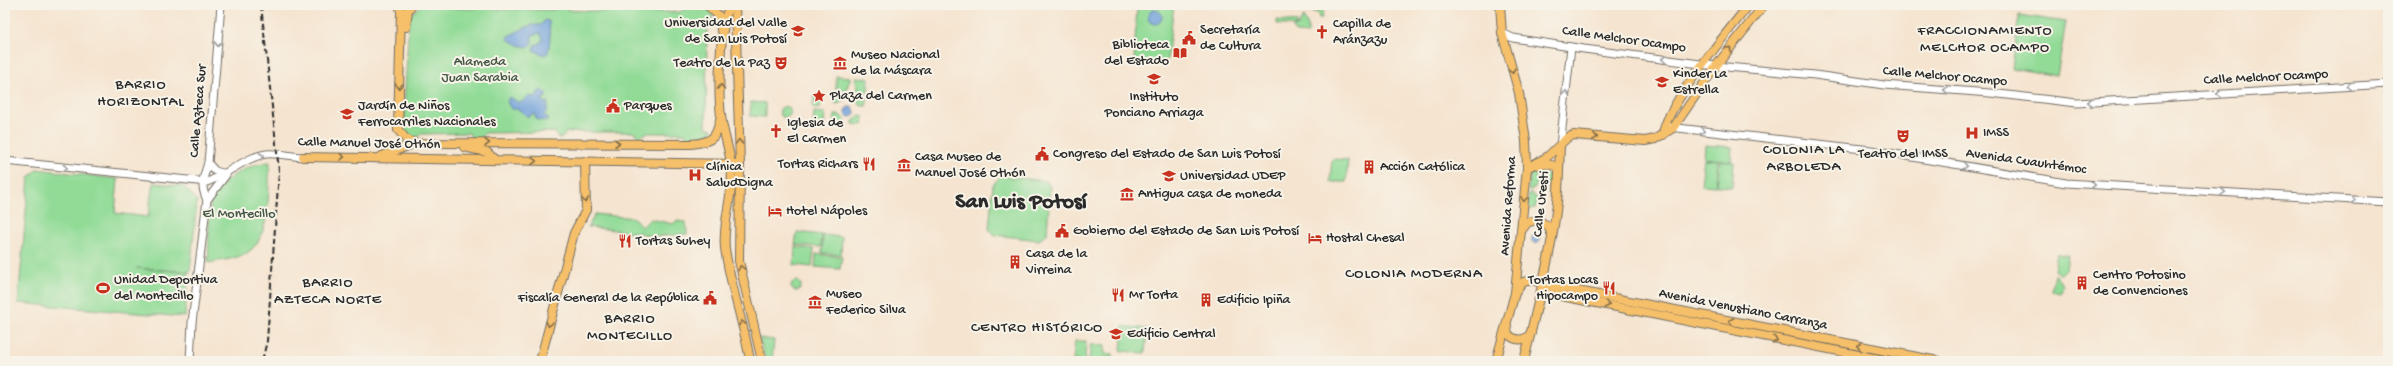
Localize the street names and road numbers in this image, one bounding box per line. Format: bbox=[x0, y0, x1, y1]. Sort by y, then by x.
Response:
street label: Calle Melchor Ocampo bbox=[1561, 23, 1687, 57]
street label: Calle Azteca Sur bbox=[186, 63, 212, 158]
street label: Calle Melchor Ocampo bbox=[1882, 63, 2008, 91]
street label: Calle Melchor Ocampo bbox=[2203, 66, 2329, 90]
street label: Calle Manuel José Othón bbox=[298, 134, 441, 154]
street label: Avenida Cuauhtémoc bbox=[1965, 145, 2089, 179]
street label: Avenida Reforma bbox=[1497, 155, 1521, 256]
street label: Calle Uresti bbox=[1530, 170, 1554, 238]
street label: Avenida Venustiano Carranza bbox=[1657, 285, 1830, 335]

